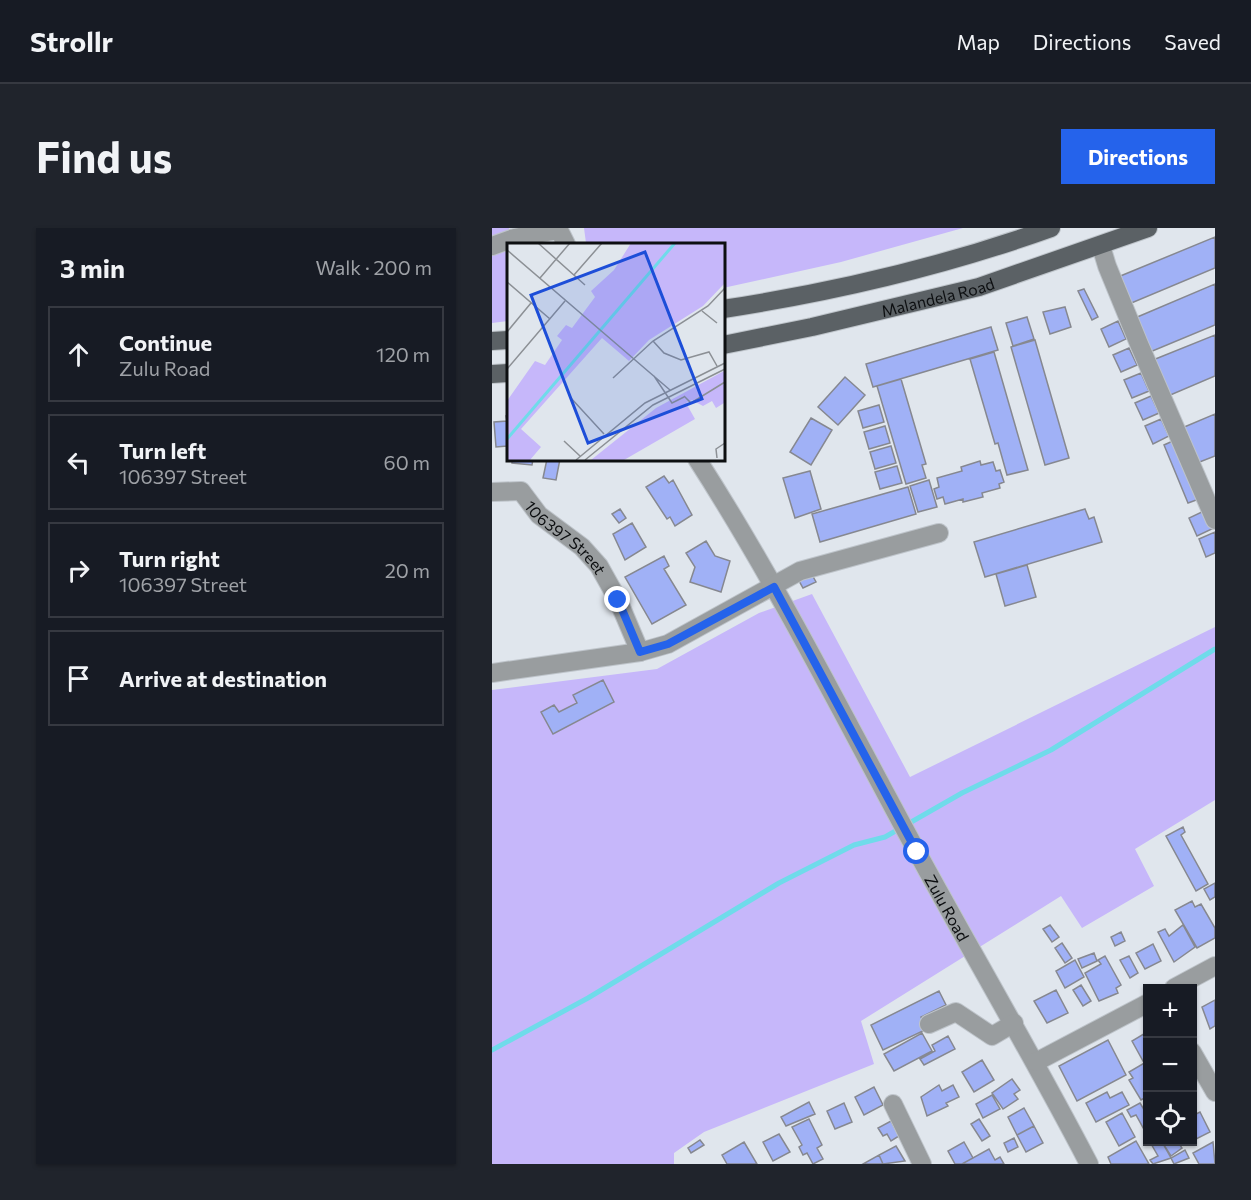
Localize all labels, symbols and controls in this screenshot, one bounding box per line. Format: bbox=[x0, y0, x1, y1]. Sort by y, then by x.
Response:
text: Strollr bbox=[30, 24, 113, 58]
text: Map bbox=[957, 29, 1000, 54]
text: Directions bbox=[1033, 29, 1131, 54]
text: Saved bbox=[1164, 29, 1221, 54]
button: Directions bbox=[1061, 129, 1215, 184]
text: Find us bbox=[36, 130, 172, 182]
inset map bbox=[507, 243, 724, 460]
text: 3 min bbox=[60, 252, 125, 283]
text: Walk · 200 m bbox=[315, 255, 432, 279]
street label: Malandela Road bbox=[879, 273, 997, 320]
text: Continue bbox=[119, 329, 212, 356]
icon: ahead bbox=[62, 338, 95, 371]
text: 120 m bbox=[376, 342, 430, 366]
text: Zulu Road bbox=[119, 356, 210, 380]
text: Turn left bbox=[119, 437, 206, 464]
icon: left bbox=[62, 446, 95, 479]
text: 60 m bbox=[384, 450, 430, 474]
text: 106397 Street bbox=[119, 464, 247, 488]
street label: 106397 Street bbox=[522, 496, 611, 577]
text: Turn right bbox=[119, 545, 220, 572]
icon: right bbox=[62, 554, 95, 587]
text: 20 m bbox=[385, 558, 430, 582]
text: 106397 Street bbox=[119, 572, 247, 596]
route end bbox=[604, 586, 630, 612]
icon: arrive bbox=[62, 662, 95, 695]
text: Arrive at destination bbox=[119, 665, 327, 692]
route start bbox=[903, 838, 929, 864]
street label: Zulu Road bbox=[922, 871, 974, 944]
map controls bbox=[1143, 984, 1197, 1146]
button: + bbox=[1143, 984, 1197, 1038]
button: − bbox=[1143, 1038, 1197, 1092]
button: locate bbox=[1143, 1092, 1197, 1146]

